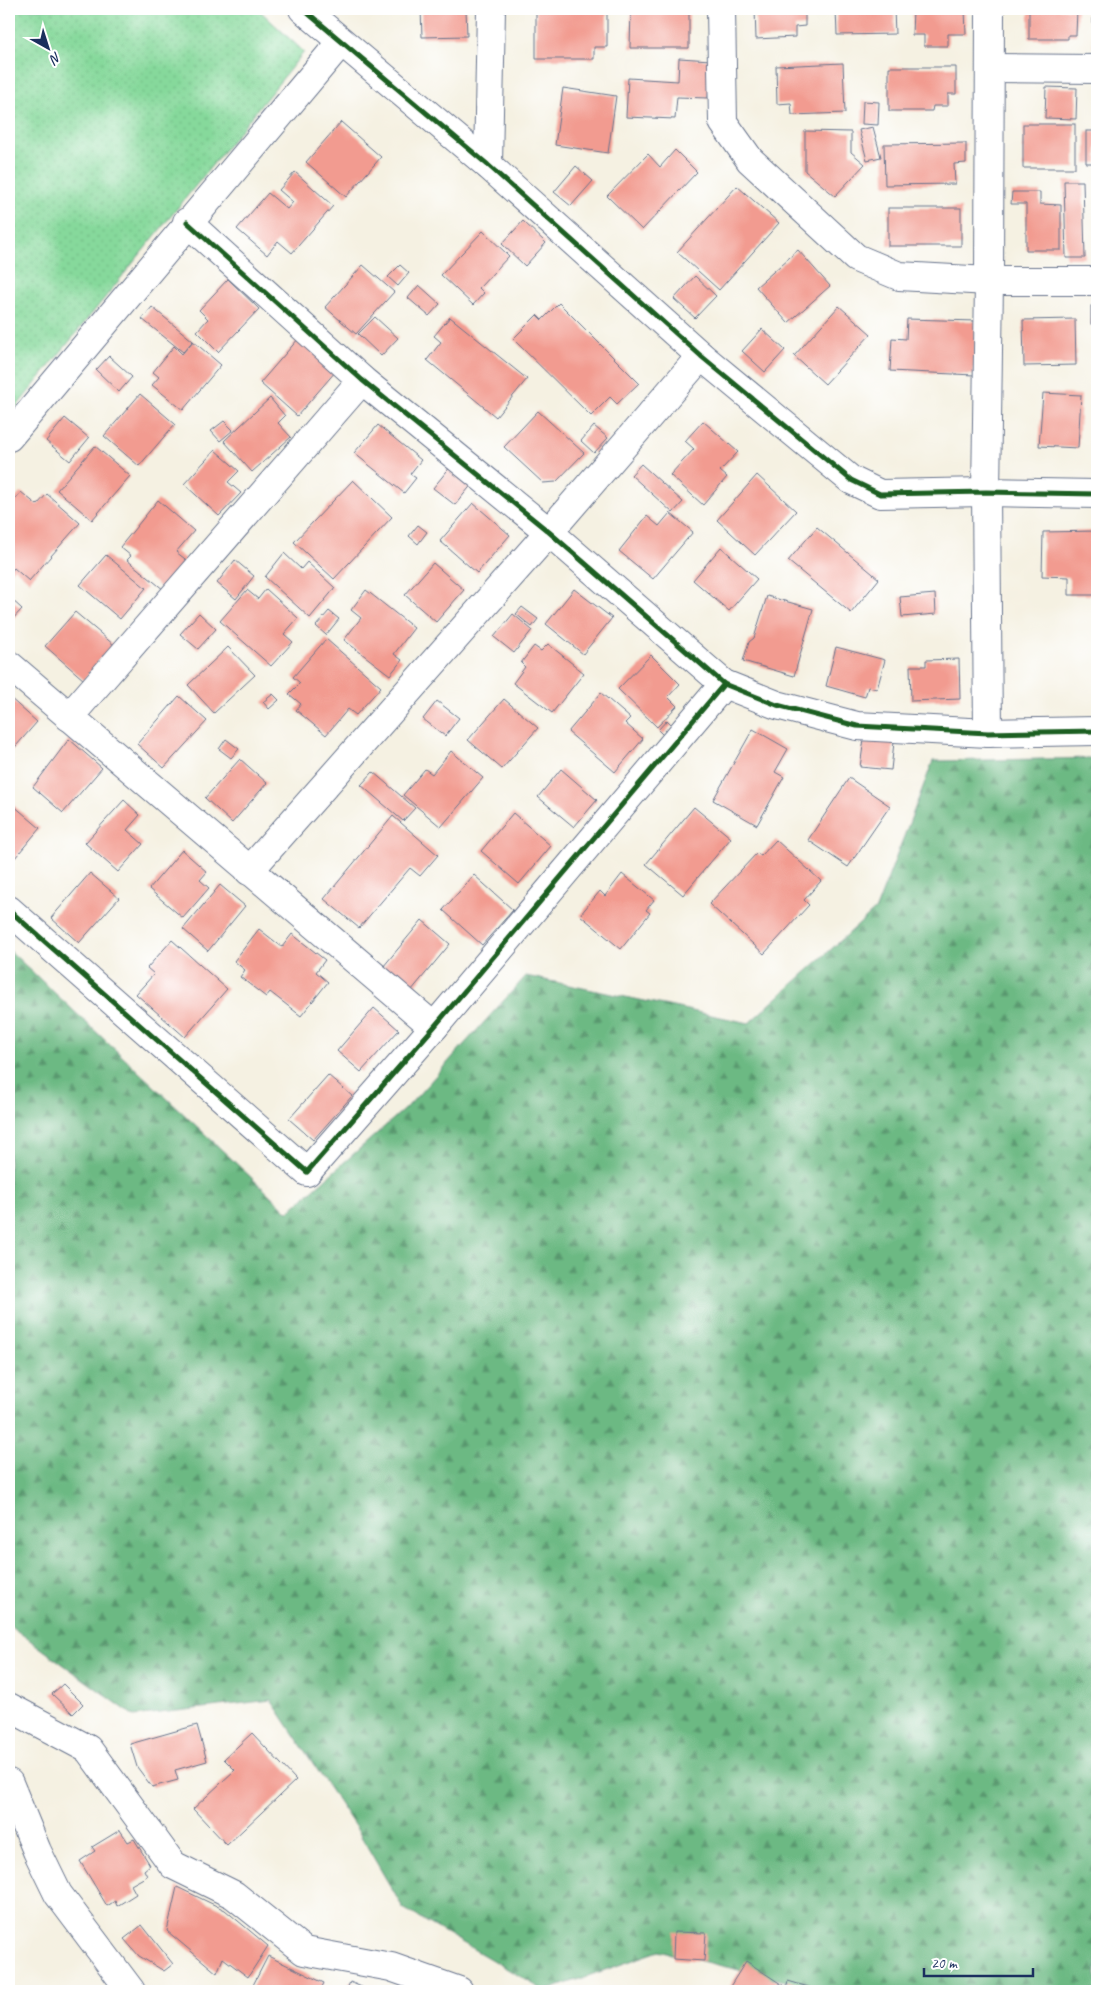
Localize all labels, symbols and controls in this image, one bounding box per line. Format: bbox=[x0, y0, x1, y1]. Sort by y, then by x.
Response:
north arrow bbox=[22, 22, 72, 72]
text: N bbox=[45, 48, 65, 69]
scale bar bbox=[924, 1945, 1032, 1977]
text: 20 m bbox=[931, 1954, 958, 1973]

